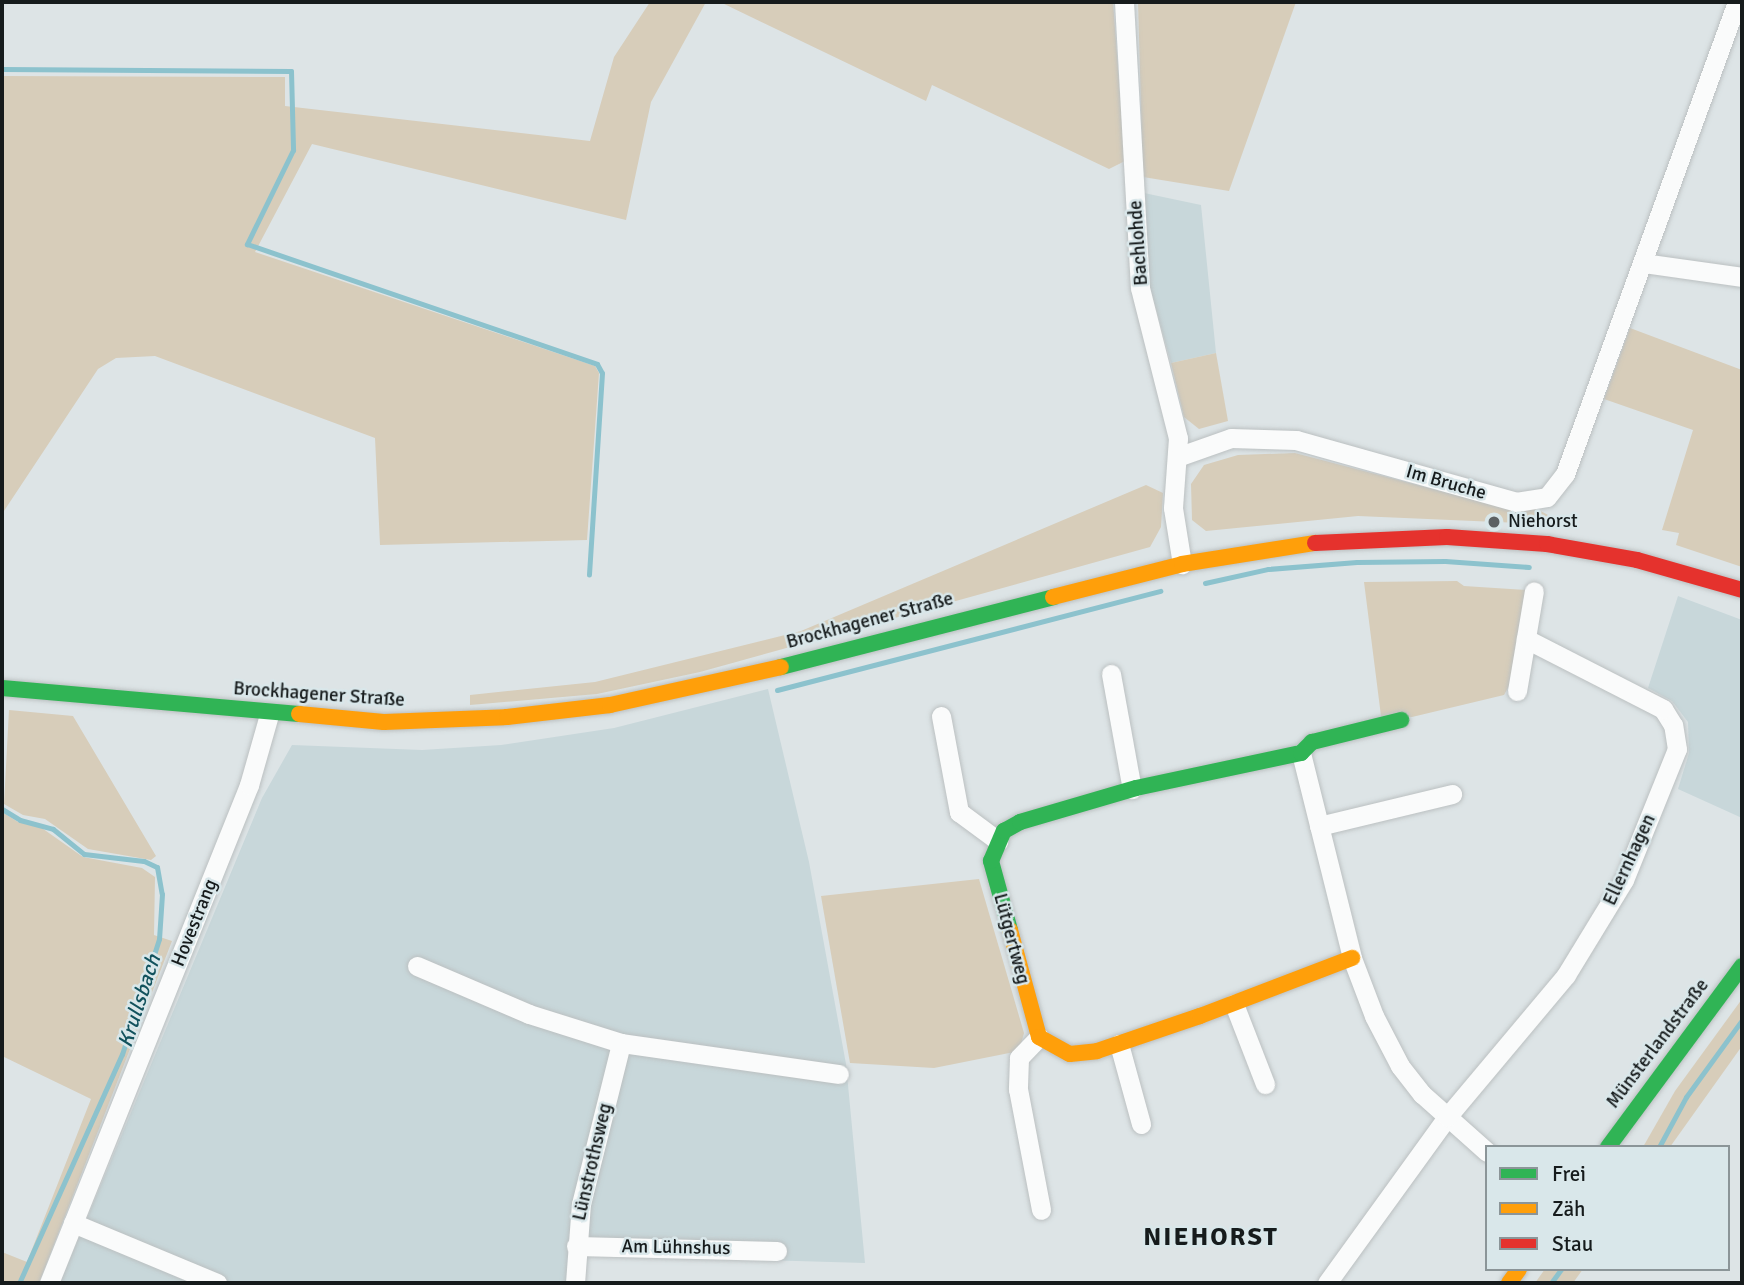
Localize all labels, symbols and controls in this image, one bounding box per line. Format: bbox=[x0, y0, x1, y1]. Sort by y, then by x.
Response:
street label: Bachlohde bbox=[1125, 200, 1153, 286]
street label: Im Bruche bbox=[1403, 461, 1489, 505]
place label: Niehorst bbox=[1508, 511, 1578, 533]
marker: Niehorst bbox=[1486, 514, 1502, 530]
street label: Brockhagener Straße bbox=[784, 588, 956, 654]
street label: Brockhagener Straße bbox=[233, 678, 405, 712]
street label: Ellernhagen bbox=[1599, 811, 1661, 909]
street label: Hovestrang bbox=[167, 876, 223, 970]
street label: Lütgertweg bbox=[988, 891, 1034, 987]
water label: Krullsbach bbox=[112, 951, 166, 1051]
street label: Münsterlandstraße bbox=[1602, 975, 1714, 1113]
street label: Lünstrothsweg bbox=[568, 1101, 618, 1223]
legend bbox=[1485, 1145, 1730, 1271]
text: Frei bbox=[1552, 1161, 1586, 1187]
text: Zäh bbox=[1552, 1196, 1586, 1222]
district label: NIEHORST bbox=[1144, 1222, 1278, 1254]
text: Stau bbox=[1552, 1231, 1593, 1257]
street label: Am Lühnshus bbox=[621, 1236, 731, 1260]

